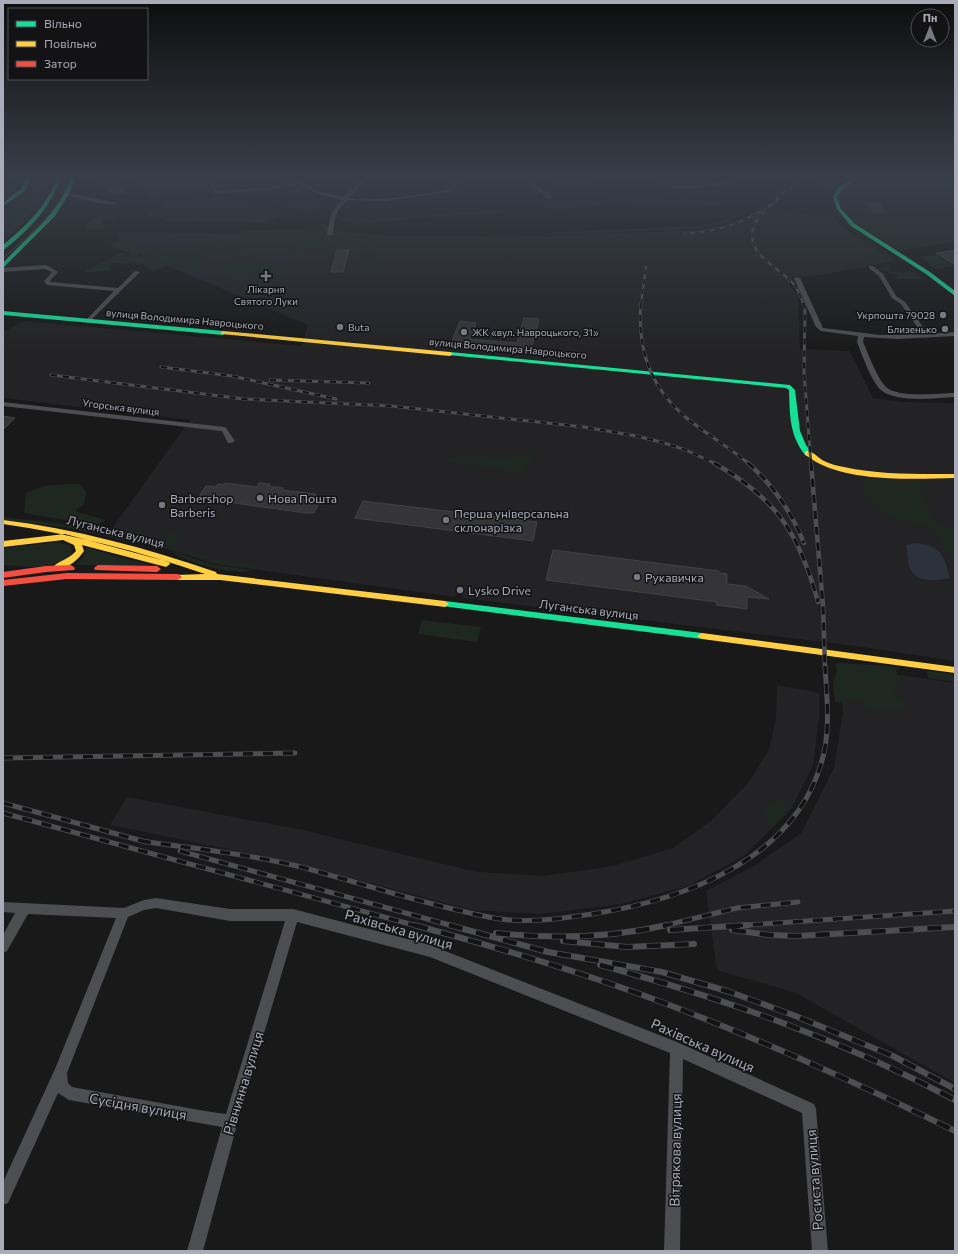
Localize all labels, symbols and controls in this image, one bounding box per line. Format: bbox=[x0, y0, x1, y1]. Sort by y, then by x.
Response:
legend bbox=[8, 8, 148, 80]
north arrow bbox=[910, 8, 950, 48]
text: Пн bbox=[923, 11, 937, 24]
text: Вільно bbox=[44, 16, 82, 30]
text: Повільно bbox=[44, 36, 97, 50]
text: Затор bbox=[44, 56, 77, 70]
marker: Лікарня Святого Луки bbox=[260, 270, 272, 282]
place label: Лікарня Святого Луки bbox=[234, 283, 298, 307]
street label: вулиця Володимира Навроцького bbox=[106, 306, 264, 332]
place label: Укрпошта 79028 bbox=[856, 309, 935, 321]
marker: Укрпошта 79028 bbox=[938, 310, 948, 320]
place label: Buta bbox=[348, 321, 369, 333]
marker: Buta bbox=[335, 322, 345, 332]
place label: Близенько bbox=[887, 323, 937, 335]
marker: Близенько bbox=[940, 324, 950, 334]
place label: ЖК «вул. Навроцького, 31» bbox=[472, 326, 599, 338]
marker: ЖК «вул. Навроцького, 31» bbox=[459, 327, 469, 337]
street label: вулиця Володимира Навроцького bbox=[429, 335, 587, 361]
street label: Угорська вулиця bbox=[82, 396, 160, 418]
place label: Barbershop Barberis bbox=[170, 491, 233, 519]
place label: Нова Пошта bbox=[268, 491, 337, 505]
marker: Нова Пошта bbox=[255, 493, 265, 503]
marker: Barbershop Barberis bbox=[157, 500, 167, 510]
place label: Перша універсальна склонарізка bbox=[454, 506, 569, 534]
street label: Луганська вулиця bbox=[66, 512, 166, 550]
marker: Перша універсальна склонарізка bbox=[441, 515, 451, 525]
place label: Рукавичка bbox=[645, 570, 704, 584]
marker: Рукавичка bbox=[632, 572, 642, 582]
place label: Lysko Drive bbox=[468, 583, 531, 597]
marker: Lysko Drive bbox=[455, 585, 465, 595]
street label: Луганська вулиця bbox=[539, 596, 639, 622]
street label: Рахівська вулиця bbox=[343, 905, 455, 953]
street label: Рахівська вулиця bbox=[648, 1014, 758, 1076]
street label: Рівнинна вулиця bbox=[219, 1029, 267, 1137]
street label: Сусідня вулиця bbox=[88, 1089, 188, 1123]
street label: Вітрякова вулиця bbox=[666, 1093, 684, 1207]
street label: Росиста вулиця bbox=[802, 1129, 826, 1231]

